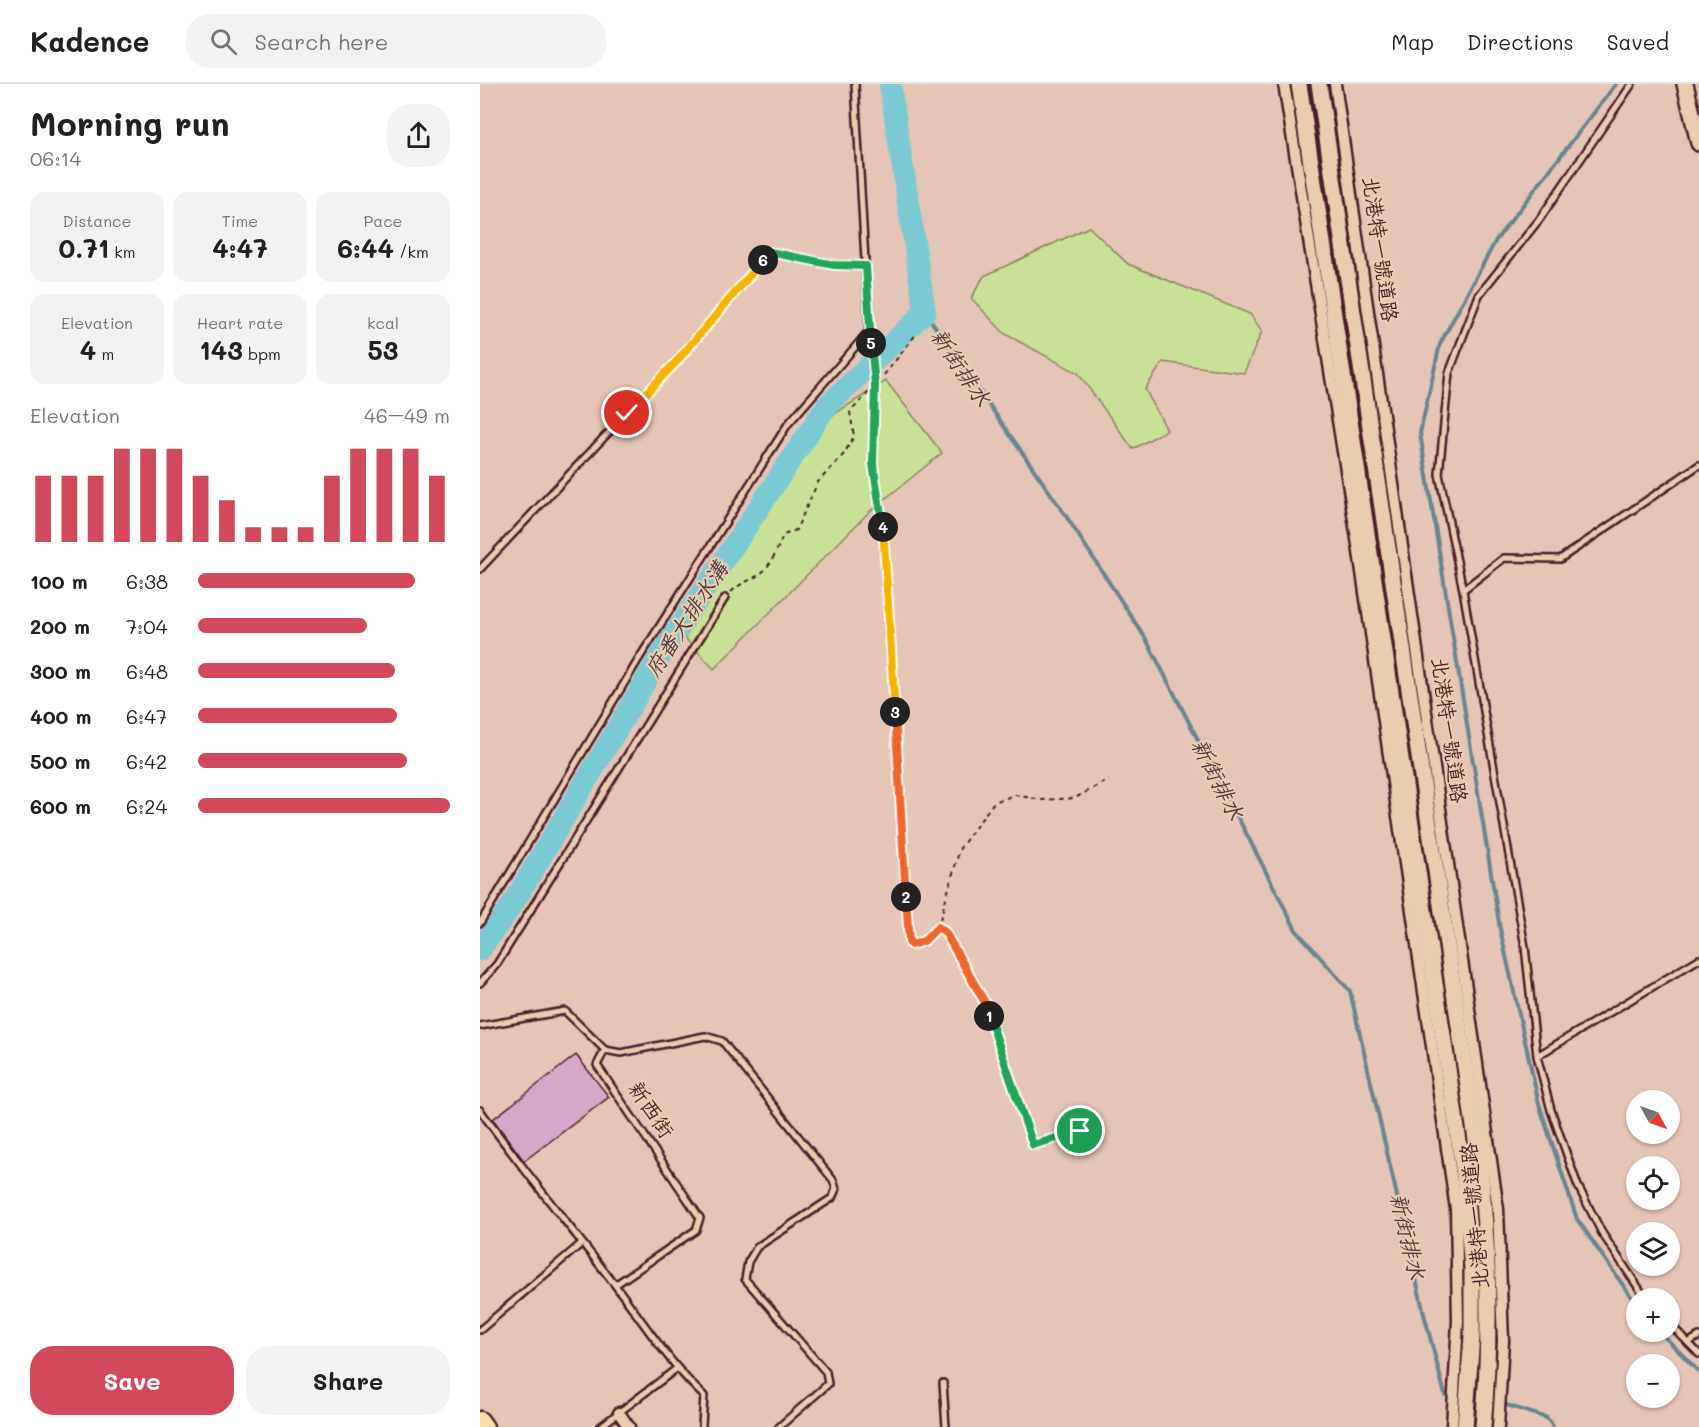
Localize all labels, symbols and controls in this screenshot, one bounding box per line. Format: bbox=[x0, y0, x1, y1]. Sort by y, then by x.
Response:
search box bbox=[186, 14, 606, 68]
text: Kadence bbox=[30, 23, 150, 59]
icon: search bbox=[207, 25, 240, 58]
text: Search here bbox=[255, 27, 388, 56]
text: Map bbox=[1391, 28, 1434, 55]
text: Directions bbox=[1467, 28, 1574, 55]
text: Saved bbox=[1607, 28, 1669, 55]
text: Morning run bbox=[30, 101, 230, 144]
button: share bbox=[387, 104, 450, 167]
text: 06:14 bbox=[30, 145, 81, 171]
street label: 北港特一號道路 bbox=[1358, 174, 1405, 323]
text: Distance bbox=[63, 210, 131, 231]
text: Time bbox=[222, 210, 258, 231]
text: Pace bbox=[363, 210, 403, 231]
text: 0.71 bbox=[58, 231, 109, 265]
text: 4:47 bbox=[212, 231, 268, 265]
text: 6:44 bbox=[337, 231, 394, 265]
text: km bbox=[109, 241, 136, 262]
text: /km bbox=[394, 241, 429, 262]
pin: 6 bbox=[748, 245, 778, 275]
text: 6 bbox=[758, 249, 768, 270]
text: Elevation bbox=[61, 312, 133, 333]
text: Heart rate bbox=[197, 312, 283, 333]
text: kcal bbox=[367, 312, 399, 333]
water label: 新街排水 bbox=[925, 322, 999, 412]
pin: 5 bbox=[856, 328, 886, 358]
text: 5 bbox=[866, 332, 876, 353]
text: 4 bbox=[80, 333, 96, 367]
text: 143 bbox=[199, 333, 243, 367]
text: 53 bbox=[368, 333, 398, 367]
text: m bbox=[96, 343, 114, 364]
text: bpm bbox=[243, 343, 281, 364]
pin bbox=[601, 387, 652, 438]
icon: check bbox=[610, 396, 643, 429]
text: Elevation bbox=[30, 402, 120, 428]
text: 46–49 m bbox=[364, 402, 450, 428]
pin: 4 bbox=[868, 512, 898, 542]
text: 4 bbox=[878, 516, 888, 537]
water label: 府番大排水溝 bbox=[637, 554, 735, 682]
text: 100 m bbox=[30, 568, 88, 594]
text: 6:38 bbox=[126, 568, 168, 594]
text: 200 m bbox=[30, 613, 90, 639]
text: 7:04 bbox=[126, 613, 167, 639]
street label: 北港特一號道路 bbox=[1427, 655, 1474, 804]
text: 300 m bbox=[30, 658, 91, 684]
text: 6:48 bbox=[126, 658, 168, 684]
pin: 3 bbox=[880, 697, 910, 727]
text: 3 bbox=[890, 701, 900, 722]
text: 400 m bbox=[30, 703, 91, 729]
text: 6:47 bbox=[126, 703, 167, 729]
water label: 新街排水 bbox=[1186, 733, 1252, 825]
text: 500 m bbox=[30, 748, 90, 774]
text: 6:42 bbox=[126, 748, 167, 774]
text: 600 m bbox=[30, 793, 91, 819]
text: 6:24 bbox=[126, 793, 167, 819]
pin: 2 bbox=[891, 882, 921, 912]
text: 2 bbox=[902, 886, 910, 907]
pin: 1 bbox=[974, 1001, 1004, 1031]
text: 1 bbox=[985, 1005, 993, 1026]
street label: 新西街 bbox=[623, 1075, 681, 1143]
north arrow bbox=[1626, 1090, 1680, 1144]
map controls bbox=[1626, 1090, 1680, 1408]
pin bbox=[1054, 1105, 1105, 1156]
icon: arrive bbox=[1063, 1114, 1096, 1147]
street label: 北港特一號道路 bbox=[1454, 1142, 1493, 1291]
button: locate bbox=[1626, 1156, 1680, 1210]
water label: 新街排水 bbox=[1384, 1190, 1433, 1283]
button: layers bbox=[1626, 1222, 1680, 1276]
button: + bbox=[1626, 1288, 1680, 1342]
button: Save bbox=[30, 1346, 234, 1415]
button: Share bbox=[246, 1346, 450, 1415]
button: − bbox=[1626, 1354, 1680, 1408]

